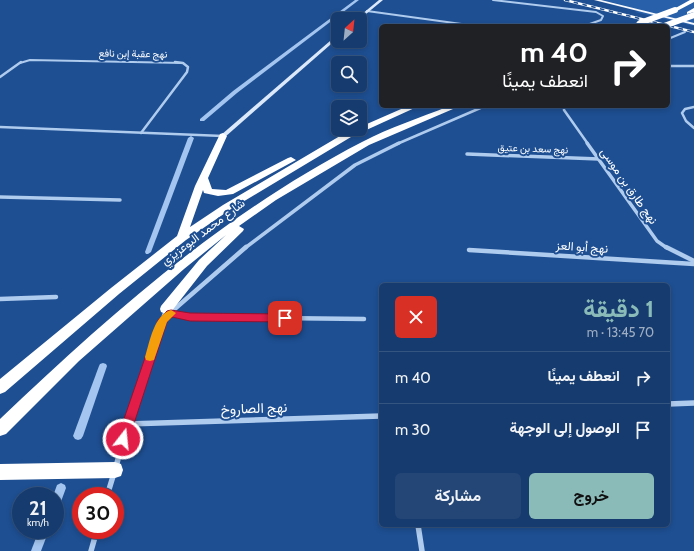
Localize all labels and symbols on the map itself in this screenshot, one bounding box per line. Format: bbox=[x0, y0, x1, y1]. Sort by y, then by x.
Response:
north arrow bbox=[331, 12, 367, 48]
street label: نهج عقبة إبن نافع bbox=[98, 46, 168, 61]
street label: نهج سعد بن عتيق bbox=[497, 141, 569, 156]
street label: نهج طارق بن موسى bbox=[596, 145, 661, 228]
street label: شارع محمد البوعزيزي bbox=[158, 195, 249, 270]
street label: نهج أبو العز bbox=[554, 237, 609, 258]
pin bbox=[268, 301, 302, 335]
street label: نهج الصاروخ bbox=[220, 398, 288, 420]
position arrow bbox=[102, 418, 144, 460]
speed limit sign: 30 bbox=[72, 487, 124, 539]

